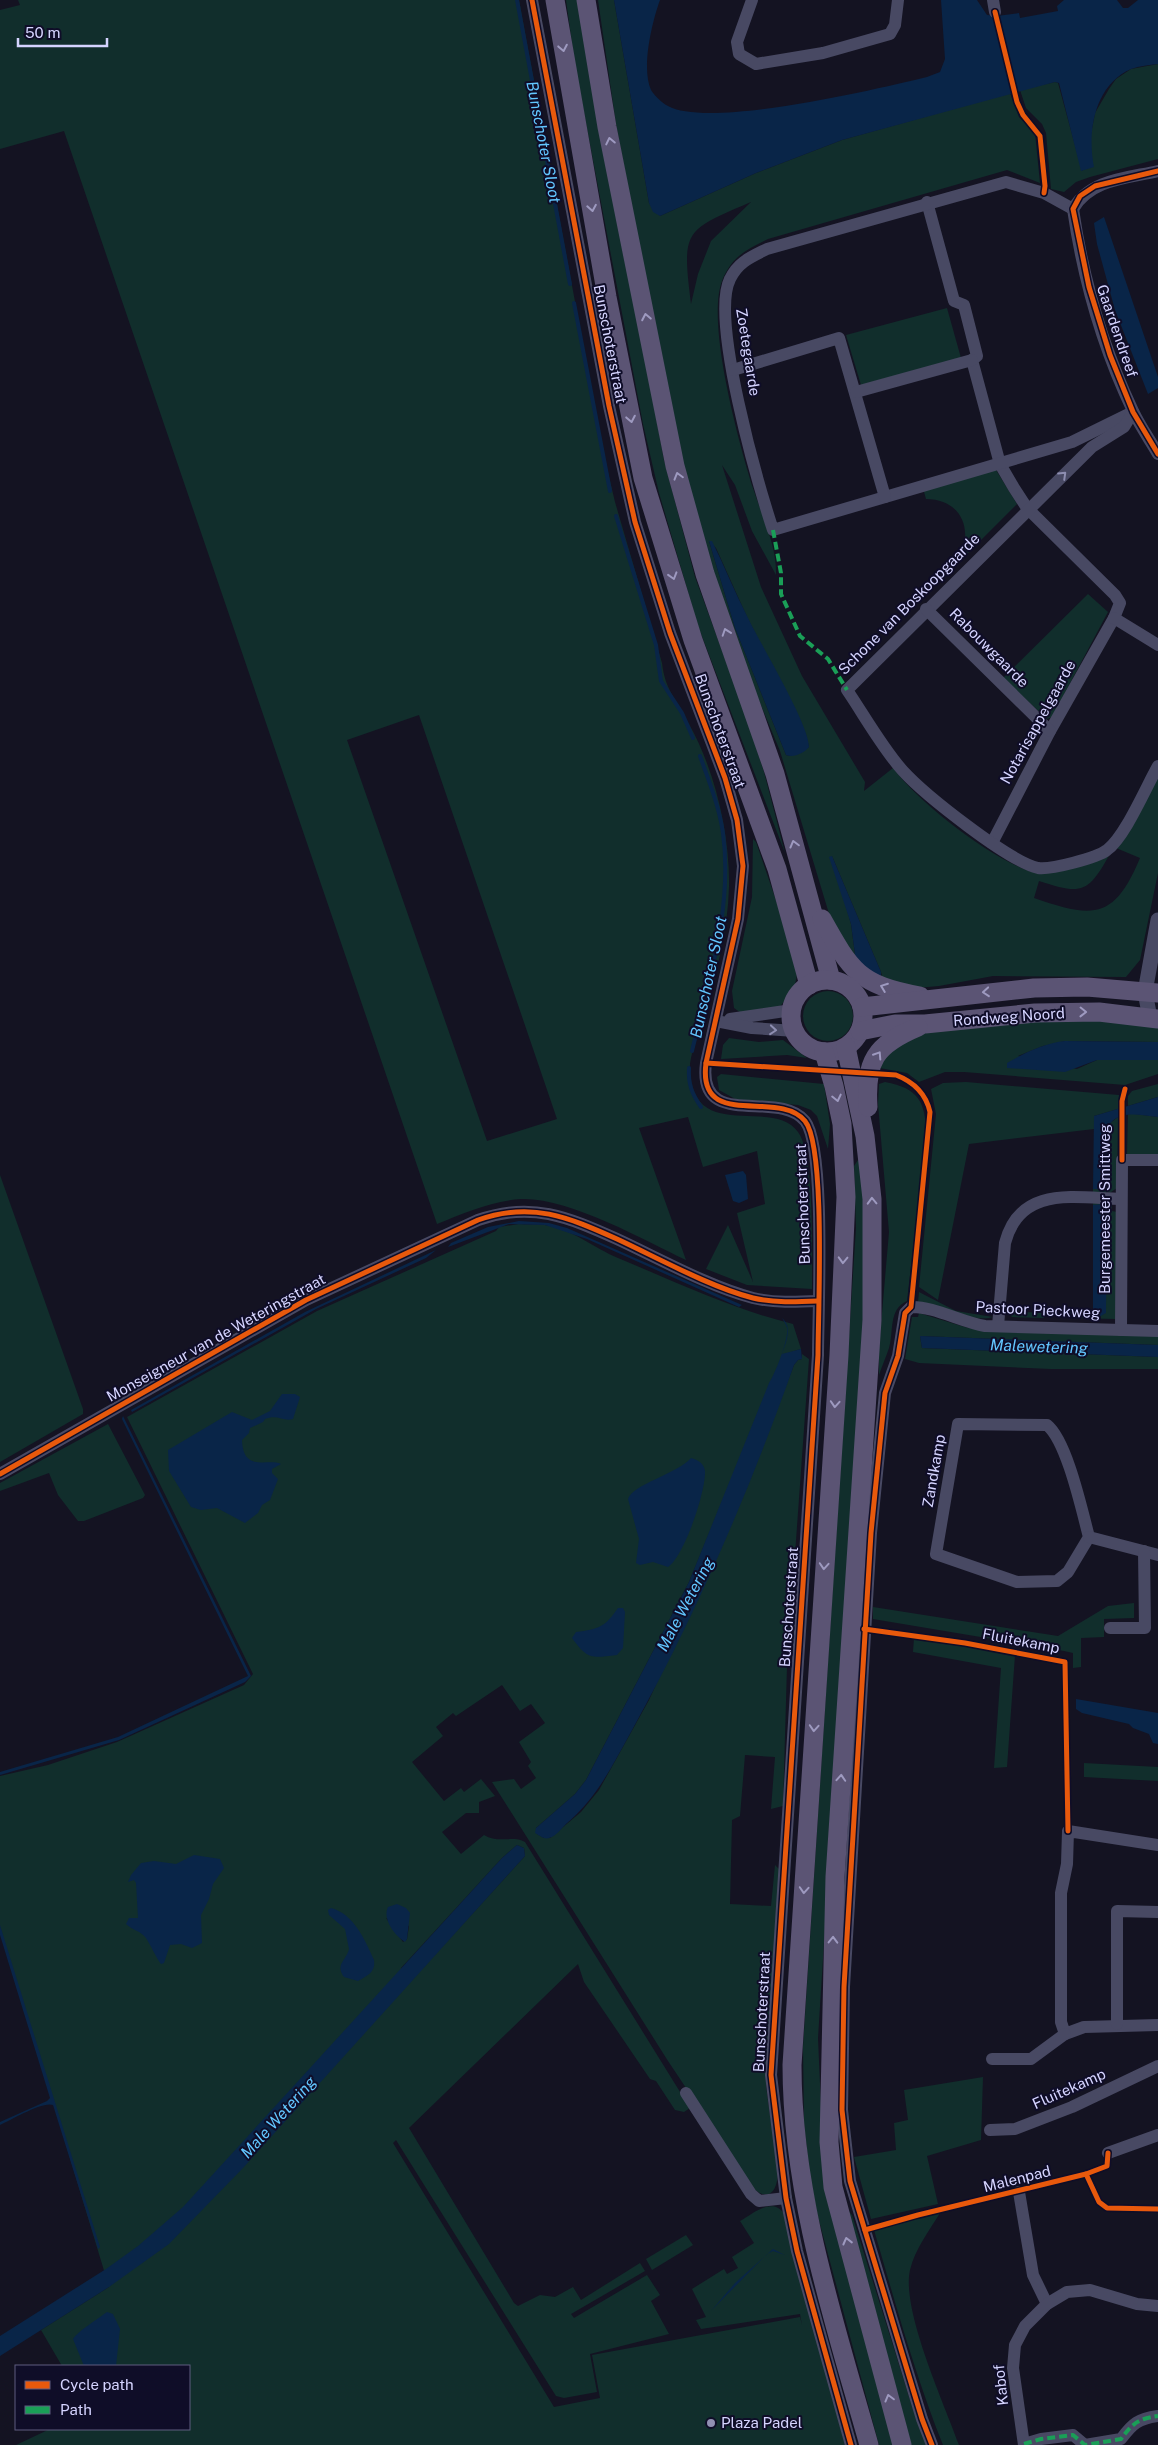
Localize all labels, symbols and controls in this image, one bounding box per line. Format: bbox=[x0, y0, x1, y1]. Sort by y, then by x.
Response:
scale bar bbox=[18, 15, 106, 47]
text: 50 m bbox=[25, 24, 60, 41]
one-way arrow bbox=[557, 44, 568, 52]
water label: Bunschoter Sloot bbox=[522, 79, 565, 205]
one-way arrow bbox=[605, 136, 616, 145]
one-way arrow bbox=[586, 204, 596, 212]
street label: Gaardendreef bbox=[1094, 282, 1141, 379]
street label: Bunschoterstraat bbox=[591, 283, 630, 405]
street label: Zoetegaarde bbox=[733, 307, 764, 397]
one-way arrow bbox=[642, 313, 652, 321]
one-way arrow bbox=[626, 415, 636, 424]
one-way arrow bbox=[1057, 472, 1066, 481]
one-way arrow bbox=[674, 473, 684, 481]
street label: Schone van Boskoopgaarde bbox=[834, 529, 983, 678]
one-way arrow bbox=[668, 571, 678, 580]
street label: Rabouwgaarde bbox=[946, 605, 1032, 691]
one-way arrow bbox=[722, 628, 732, 636]
street label: Notarisappelgaarde bbox=[996, 657, 1079, 787]
street label: Bunschoterstraat bbox=[692, 671, 749, 791]
one-way arrow bbox=[789, 839, 800, 848]
water label: Bunschoter Sloot bbox=[686, 914, 731, 1040]
one-way arrow bbox=[880, 983, 889, 993]
one-way arrow bbox=[981, 986, 989, 997]
street label: Rondweg Noord bbox=[953, 1004, 1065, 1029]
one-way arrow bbox=[1080, 1007, 1088, 1017]
one-way arrow bbox=[769, 1024, 777, 1035]
one-way arrow bbox=[872, 1051, 881, 1060]
one-way arrow bbox=[831, 1094, 842, 1103]
street label: Burgemeester Smittweg bbox=[1096, 1124, 1113, 1294]
street label: Bunschoterstraat bbox=[792, 1143, 813, 1265]
one-way arrow bbox=[866, 1197, 877, 1205]
one-way arrow bbox=[838, 1256, 848, 1264]
street label: Monseigneur van de Weteringstraat bbox=[103, 1270, 328, 1405]
street label: Pastoor Pieckweg bbox=[975, 1298, 1101, 1321]
water label: Malewetering bbox=[990, 1335, 1089, 1358]
one-way arrow bbox=[830, 1400, 841, 1408]
street label: Zandkamp bbox=[919, 1433, 948, 1509]
street label: Bunschoterstraat bbox=[776, 1546, 801, 1668]
water label: Male Wetering bbox=[653, 1554, 718, 1655]
one-way arrow bbox=[819, 1562, 830, 1570]
street label: Fluitekamp bbox=[981, 1625, 1061, 1656]
one-way arrow bbox=[809, 1725, 820, 1733]
one-way arrow bbox=[836, 1774, 847, 1782]
one-way arrow bbox=[798, 1887, 809, 1895]
one-way arrow bbox=[828, 1936, 838, 1944]
street label: Bunschoterstraat bbox=[750, 1951, 773, 2073]
street label: Fluitekamp bbox=[1030, 2065, 1108, 2112]
water label: Male Wetering bbox=[237, 2072, 320, 2162]
street label: Malenpad bbox=[981, 2162, 1052, 2195]
one-way arrow bbox=[842, 2236, 853, 2245]
street label: Kabof bbox=[990, 2363, 1011, 2407]
legend bbox=[15, 2365, 190, 2430]
text: Cycle path bbox=[60, 2376, 134, 2393]
one-way arrow bbox=[884, 2394, 895, 2402]
text: Path bbox=[60, 2401, 92, 2418]
place label: Plaza Padel bbox=[721, 2414, 802, 2431]
marker: Plaza Padel bbox=[705, 2417, 717, 2429]

